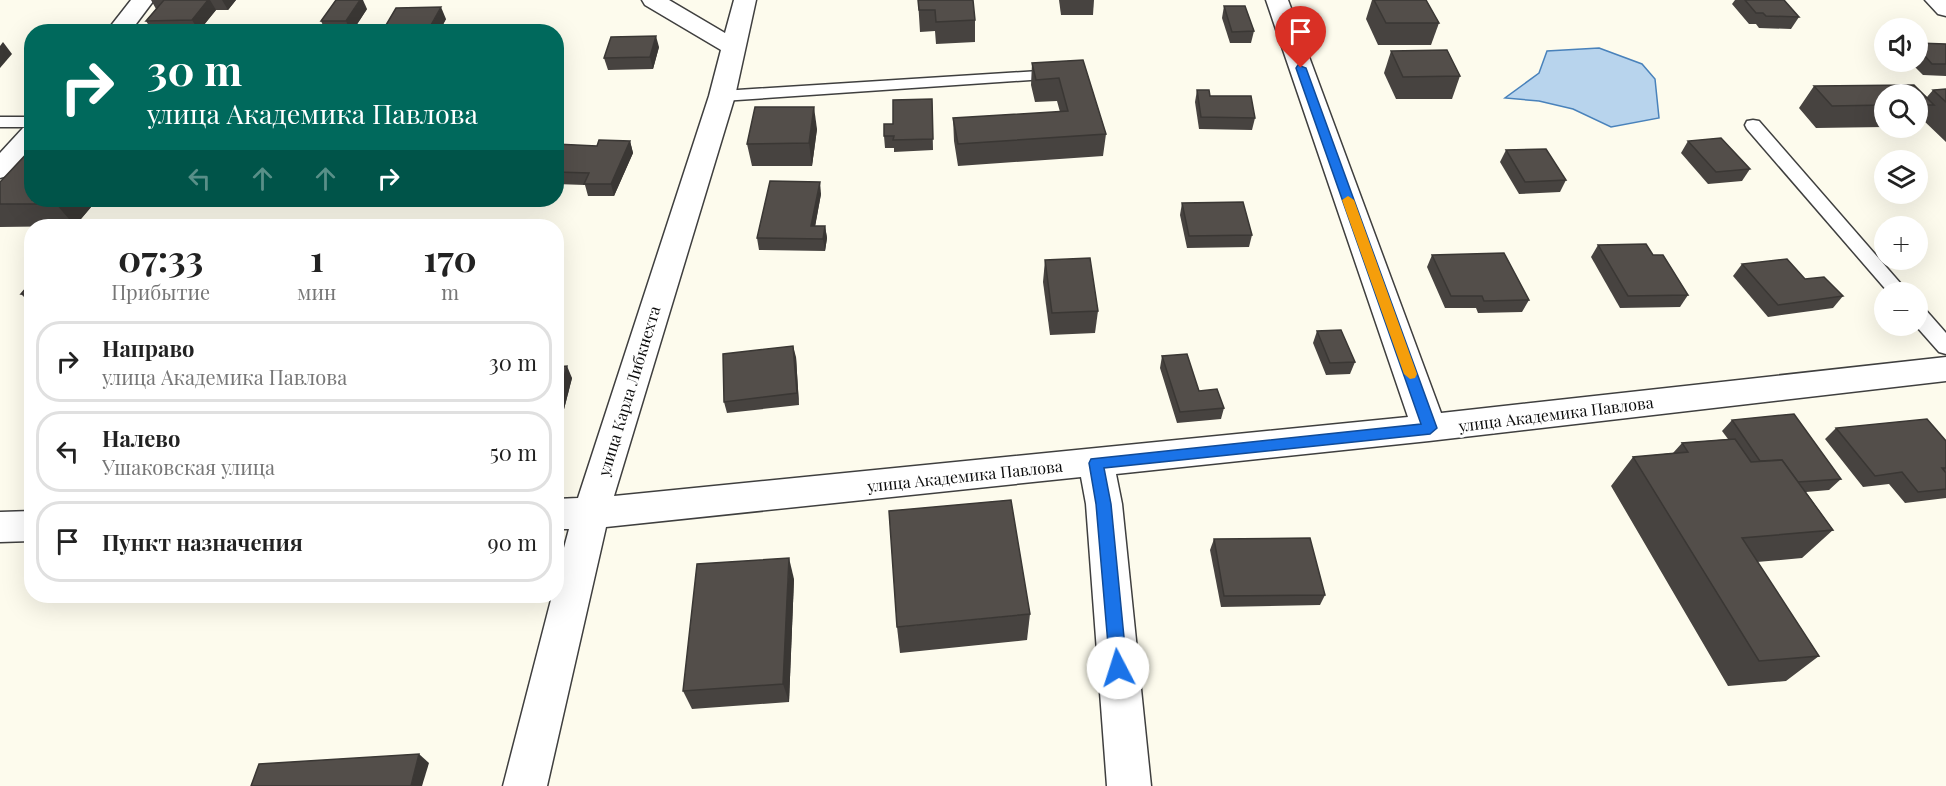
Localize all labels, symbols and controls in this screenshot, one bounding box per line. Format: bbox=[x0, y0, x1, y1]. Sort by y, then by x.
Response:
pin bbox=[1275, 6, 1326, 68]
icon: arrive bbox=[1284, 15, 1317, 48]
map controls bbox=[1874, 18, 1928, 336]
button: sound bbox=[1874, 18, 1928, 72]
text: 30 m bbox=[147, 41, 242, 97]
icon: right bbox=[48, 48, 126, 126]
button: search bbox=[1874, 84, 1928, 138]
text: улица Академика Павлова bbox=[147, 95, 478, 131]
button: layers bbox=[1874, 150, 1928, 204]
icon: left bbox=[183, 162, 216, 195]
icon: ahead bbox=[246, 162, 279, 195]
icon: ahead bbox=[309, 162, 342, 195]
icon: right bbox=[372, 162, 405, 195]
button: + bbox=[1874, 216, 1928, 270]
text: 07:33 bbox=[118, 233, 203, 281]
text: 1 bbox=[310, 233, 324, 281]
text: 170 bbox=[423, 233, 477, 281]
text: Прибытие bbox=[111, 278, 210, 305]
text: мин bbox=[297, 278, 336, 305]
text: m bbox=[441, 278, 459, 305]
button: − bbox=[1874, 282, 1928, 336]
street label: улица Карла Либкнехта bbox=[592, 303, 664, 479]
text: Направо bbox=[102, 333, 195, 363]
icon: right bbox=[51, 345, 84, 378]
text: 30 m bbox=[489, 347, 537, 377]
text: улица Академика Павлова bbox=[102, 363, 347, 390]
street label: улица Академика Павлова bbox=[1456, 391, 1655, 436]
text: Налево bbox=[102, 423, 180, 453]
icon: left bbox=[51, 435, 84, 468]
text: 50 m bbox=[490, 437, 537, 467]
text: Ушаковская улица bbox=[102, 453, 275, 480]
street label: улица Академика Павлова bbox=[865, 455, 1064, 496]
icon: arrive bbox=[51, 525, 84, 558]
text: Пункт назначения bbox=[102, 527, 303, 557]
text: 90 m bbox=[488, 527, 537, 557]
position arrow bbox=[1086, 636, 1150, 700]

